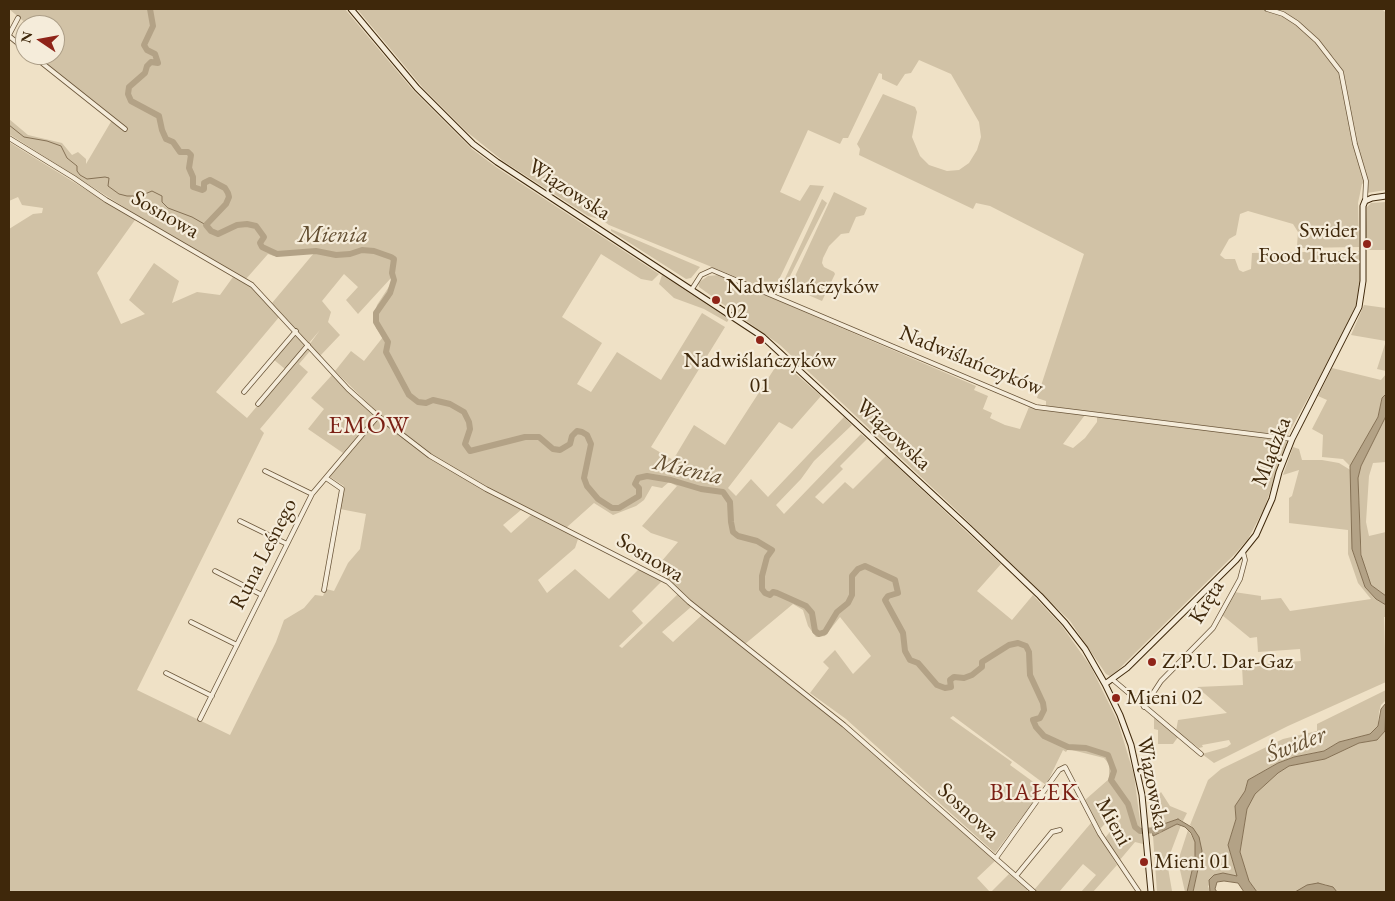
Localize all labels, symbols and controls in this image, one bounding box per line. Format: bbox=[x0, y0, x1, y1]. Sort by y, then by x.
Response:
north arrow bbox=[15, 15, 65, 65]
text: N bbox=[16, 30, 36, 45]
street label: Wiązowska bbox=[523, 153, 615, 227]
street label: Sosnowa bbox=[126, 185, 204, 245]
place label: Swider Food Truck bbox=[1258, 218, 1357, 270]
water label: Mienia bbox=[298, 221, 368, 249]
marker: Swider Food Truck bbox=[1361, 238, 1373, 250]
place label: Nadwiślańczyków 02 bbox=[726, 274, 879, 326]
marker: Nadwiślańczyków 02 bbox=[710, 294, 722, 306]
street label: Nadwiślańczyków bbox=[895, 320, 1047, 402]
marker: Nadwiślańczyków 01 bbox=[754, 334, 766, 346]
place label: Nadwiślańczyków 01 bbox=[684, 348, 836, 400]
street label: Wiązowska bbox=[850, 393, 936, 477]
district label: EMÓW bbox=[328, 411, 410, 441]
street label: Mlądzka bbox=[1247, 413, 1297, 491]
water label: Mienia bbox=[651, 448, 725, 492]
street label: Runa Leśnego bbox=[225, 494, 303, 614]
street label: Sosnowa bbox=[612, 528, 688, 588]
street label: Kręta bbox=[1184, 575, 1230, 629]
place label: Z.P.U. Dar-Gaz bbox=[1162, 649, 1293, 675]
marker: Z.P.U. Dar-Gaz bbox=[1146, 656, 1158, 668]
place label: Mieni 02 bbox=[1126, 685, 1202, 711]
marker: Mieni 02 bbox=[1110, 692, 1122, 704]
water label: Świder bbox=[1262, 720, 1330, 770]
street label: Wiązowska bbox=[1130, 735, 1174, 831]
street label: Sosnowa bbox=[932, 777, 1004, 847]
district label: BIAŁEK bbox=[989, 779, 1079, 807]
street label: Mieni bbox=[1089, 793, 1137, 851]
place label: Mieni 01 bbox=[1154, 849, 1230, 875]
marker: Mieni 01 bbox=[1138, 856, 1150, 868]

